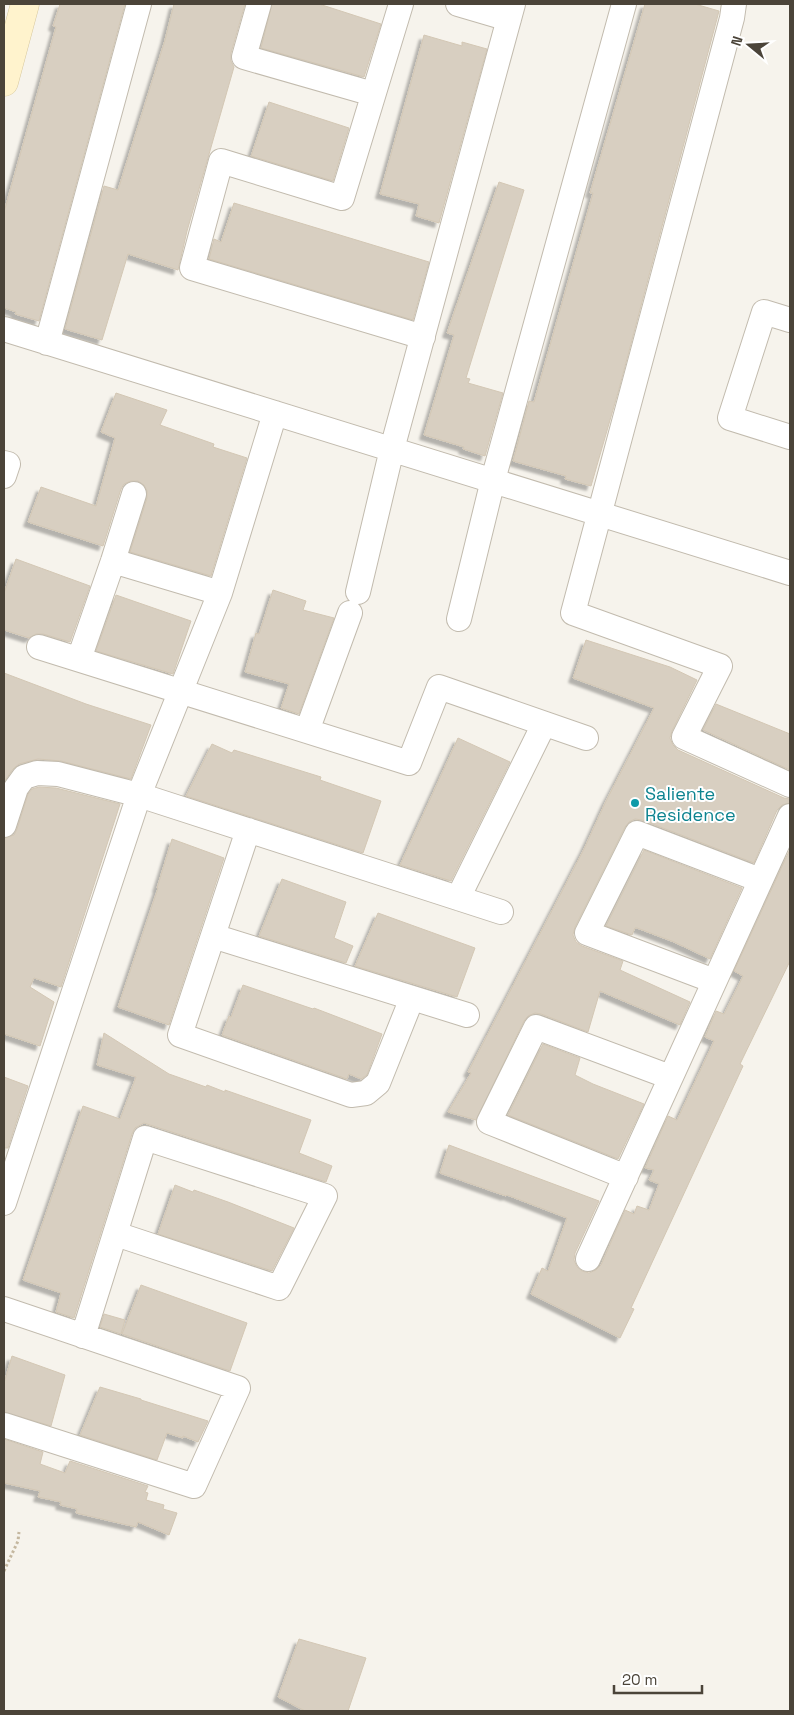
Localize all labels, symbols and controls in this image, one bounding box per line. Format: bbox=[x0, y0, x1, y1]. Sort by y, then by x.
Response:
north arrow bbox=[724, 20, 774, 70]
text: N bbox=[727, 34, 747, 48]
place label: Saliente Residence bbox=[645, 782, 736, 826]
marker: Saliente Residence bbox=[629, 797, 641, 809]
scale bar bbox=[614, 1662, 702, 1694]
text: 20 m bbox=[622, 1670, 657, 1689]

